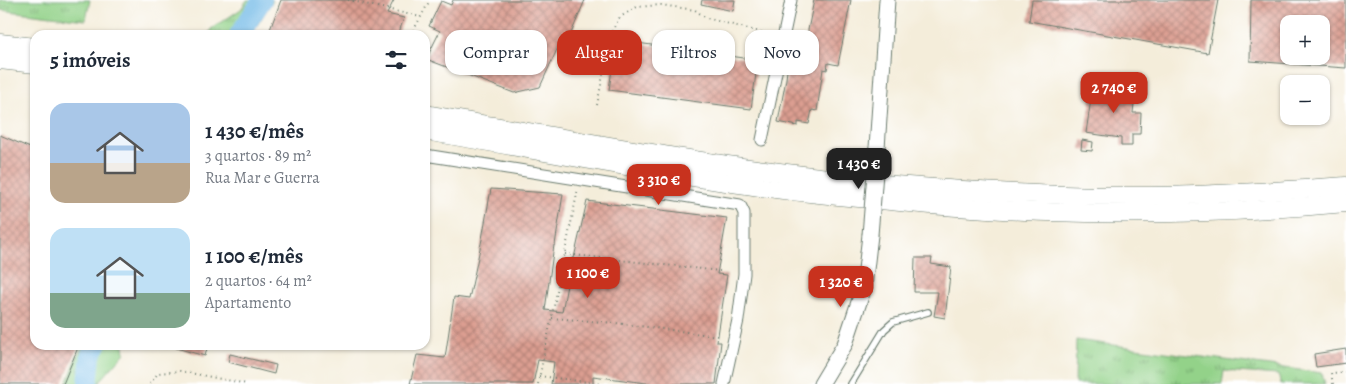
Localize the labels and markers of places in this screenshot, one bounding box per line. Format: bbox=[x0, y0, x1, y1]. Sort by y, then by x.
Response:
pin: 2 740 € bbox=[1068, 72, 1160, 114]
pin: 1 430 € bbox=[813, 148, 905, 190]
pin: 3 310 € bbox=[613, 164, 705, 206]
pin: 1 100 € bbox=[542, 256, 634, 299]
pin: 1 320 € bbox=[795, 266, 887, 308]

